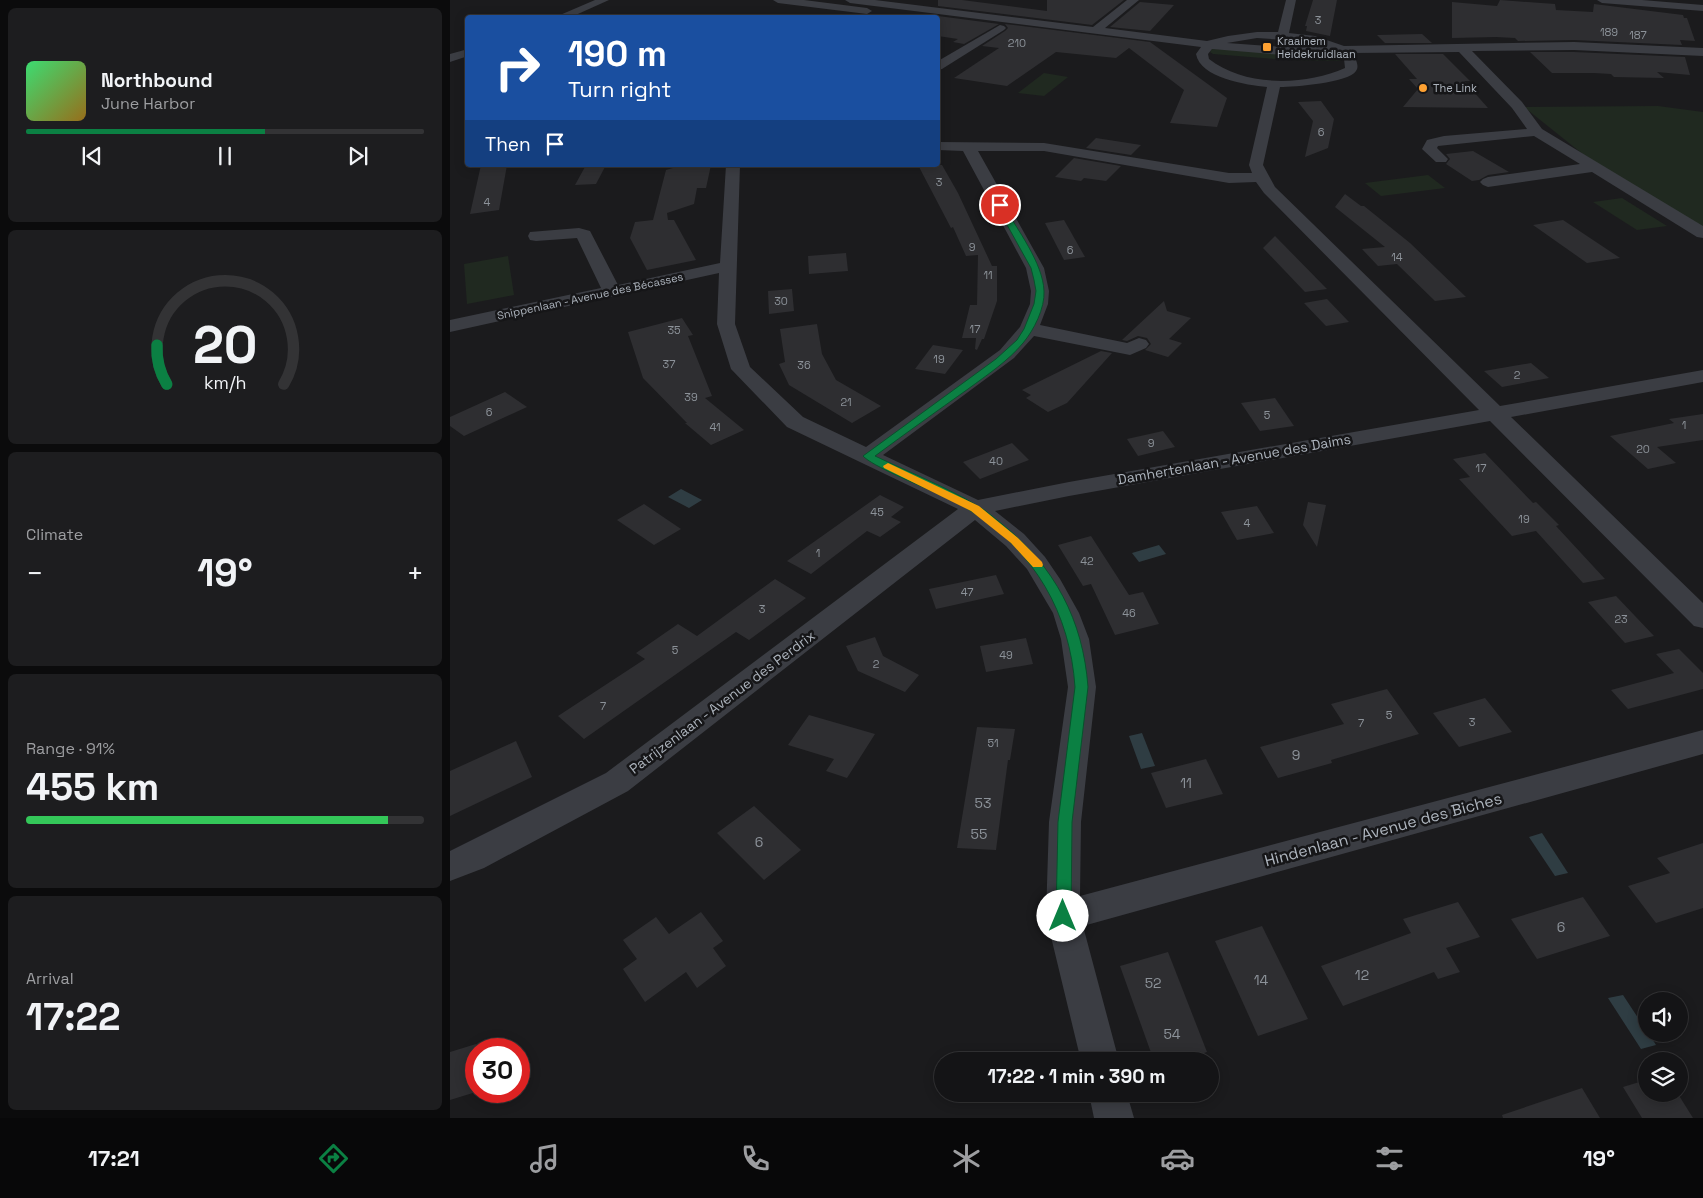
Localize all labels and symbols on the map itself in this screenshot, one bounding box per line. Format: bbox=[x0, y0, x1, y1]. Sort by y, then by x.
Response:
house number: 3 bbox=[1315, 13, 1322, 27]
house number: 189 bbox=[1600, 25, 1618, 39]
house number: 187 bbox=[1629, 28, 1647, 42]
place label: Kraainem Heidekruidlaan bbox=[1277, 34, 1356, 61]
house number: 210 bbox=[1008, 36, 1026, 50]
marker: Kraainem Heidekruidlaan bbox=[1261, 41, 1273, 53]
place label: The Link bbox=[1433, 81, 1477, 95]
marker: The Link bbox=[1417, 82, 1429, 94]
house number: 6 bbox=[1318, 125, 1325, 139]
house number: 3 bbox=[936, 175, 943, 189]
pin bbox=[979, 184, 1021, 226]
house number: 4 bbox=[484, 195, 491, 209]
house number: 9 bbox=[969, 240, 976, 254]
house number: 6 bbox=[1067, 243, 1074, 257]
house number: 14 bbox=[1391, 250, 1403, 264]
house number: 11 bbox=[983, 268, 993, 282]
street label: Snippenlaan - Avenue des Bécasses bbox=[496, 269, 685, 323]
house number: 30 bbox=[774, 294, 788, 308]
house number: 17 bbox=[970, 322, 980, 336]
house number: 35 bbox=[667, 323, 681, 337]
house number: 19 bbox=[933, 352, 945, 366]
house number: 37 bbox=[663, 357, 675, 371]
house number: 36 bbox=[797, 358, 811, 372]
house number: 2 bbox=[1514, 368, 1521, 382]
house number: 39 bbox=[684, 390, 698, 404]
house number: 21 bbox=[840, 395, 852, 409]
house number: 6 bbox=[486, 405, 493, 419]
house number: 5 bbox=[1264, 408, 1271, 422]
house number: 1 bbox=[1682, 418, 1686, 432]
house number: 41 bbox=[709, 420, 721, 434]
street label: Damhertenlaan - Avenue des Daims bbox=[1116, 430, 1352, 488]
house number: 9 bbox=[1148, 436, 1155, 450]
house number: 20 bbox=[1636, 442, 1650, 456]
house number: 40 bbox=[989, 454, 1003, 468]
house number: 17 bbox=[1476, 461, 1486, 475]
house number: 45 bbox=[870, 505, 884, 519]
house number: 19 bbox=[1518, 512, 1530, 526]
house number: 4 bbox=[1244, 516, 1251, 530]
house number: 1 bbox=[816, 546, 820, 560]
house number: 42 bbox=[1080, 554, 1094, 568]
house number: 47 bbox=[961, 585, 973, 599]
house number: 3 bbox=[759, 602, 766, 616]
house number: 46 bbox=[1122, 606, 1136, 620]
house number: 23 bbox=[1614, 612, 1628, 626]
street label: Patrijzenlaan - Avenue des Perdrix bbox=[626, 626, 818, 778]
house number: 5 bbox=[672, 643, 679, 657]
house number: 49 bbox=[999, 648, 1013, 662]
house number: 2 bbox=[873, 657, 880, 671]
house number: 7 bbox=[600, 699, 606, 713]
house number: 5 bbox=[1386, 708, 1393, 722]
house number: 3 bbox=[1469, 715, 1476, 729]
house number: 7 bbox=[1358, 716, 1364, 730]
house number: 51 bbox=[987, 736, 999, 750]
house number: 9 bbox=[1292, 746, 1300, 764]
house number: 11 bbox=[1180, 774, 1192, 792]
street label: Hindenlaan - Avenue des Biches bbox=[1262, 788, 1504, 871]
house number: 53 bbox=[975, 794, 991, 812]
house number: 55 bbox=[971, 825, 987, 843]
house number: 6 bbox=[755, 833, 763, 851]
position arrow bbox=[1036, 889, 1088, 941]
house number: 6 bbox=[1557, 918, 1565, 936]
house number: 12 bbox=[1355, 966, 1369, 984]
house number: 14 bbox=[1254, 971, 1269, 989]
house number: 52 bbox=[1145, 974, 1161, 992]
house number: 54 bbox=[1163, 1025, 1181, 1043]
speed limit sign: 30 bbox=[465, 1038, 530, 1103]

